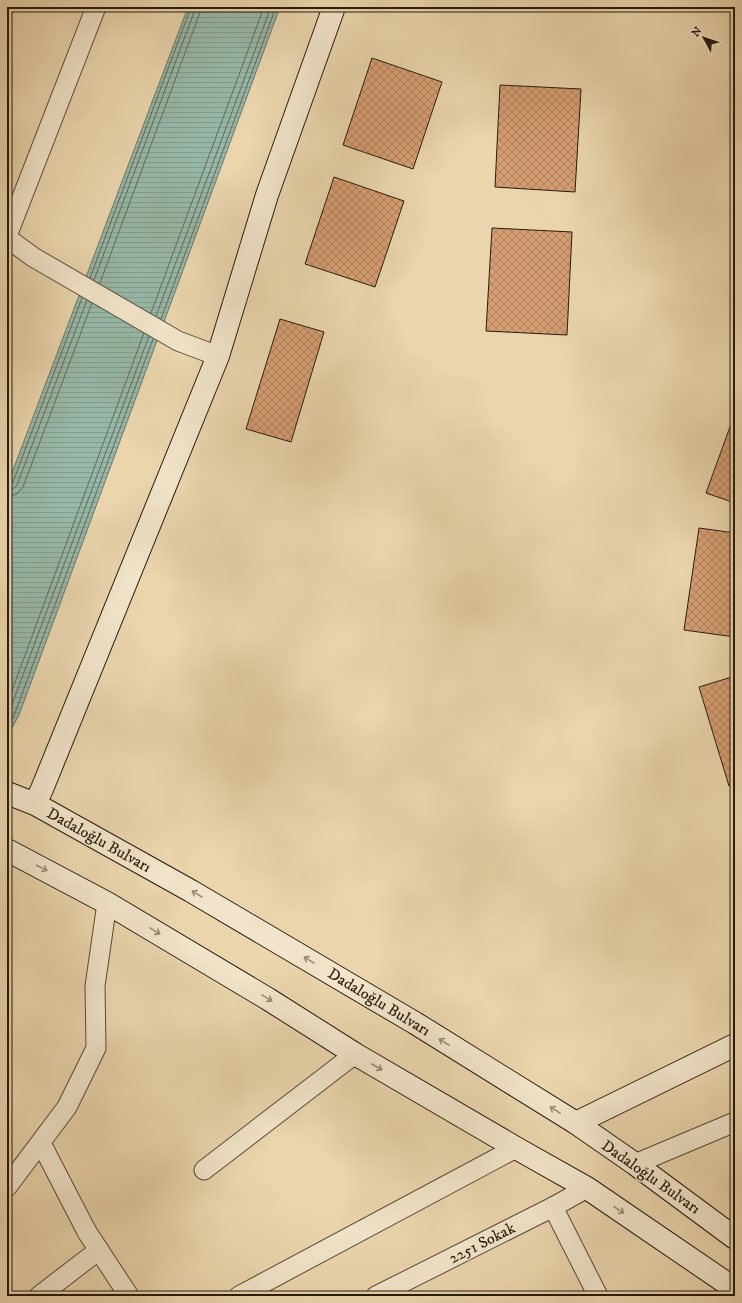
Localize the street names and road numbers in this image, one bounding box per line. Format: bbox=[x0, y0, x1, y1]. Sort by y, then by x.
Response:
street label: Dadaloğlu Bulvarı bbox=[43, 803, 155, 877]
street label: Dadaloğlu Bulvarı bbox=[324, 964, 434, 1040]
street label: Dadaloğlu Bulvarı bbox=[598, 1135, 704, 1219]
street label: 2251 Sokak bbox=[446, 1218, 519, 1268]

